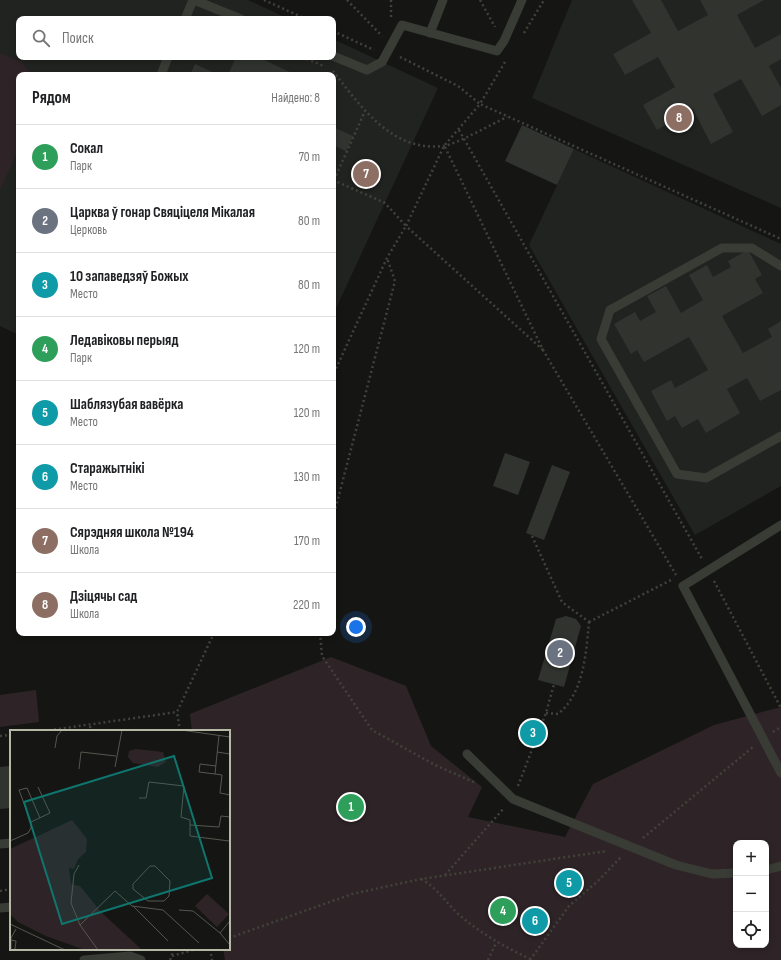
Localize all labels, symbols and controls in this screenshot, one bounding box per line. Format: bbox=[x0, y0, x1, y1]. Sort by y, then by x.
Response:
search box bbox=[16, 16, 336, 60]
icon: search bbox=[30, 27, 52, 49]
text: Поиск bbox=[62, 29, 94, 48]
text: Рядом bbox=[32, 88, 71, 108]
text: Найдено: 8 bbox=[271, 90, 320, 106]
pin: 8 bbox=[666, 103, 692, 133]
text: Сокал bbox=[70, 139, 103, 158]
text: 1 bbox=[42, 149, 48, 165]
text: 70 m bbox=[299, 149, 320, 165]
text: Парк bbox=[70, 158, 92, 174]
pin: 7 bbox=[353, 159, 379, 189]
text: Царква ў гонар Свяціцеля Мікалая bbox=[70, 203, 255, 222]
text: 2 bbox=[42, 213, 48, 229]
text: 80 m bbox=[298, 213, 320, 229]
text: Церковь bbox=[70, 222, 107, 238]
text: 10 запаведзяў Божых bbox=[70, 267, 189, 286]
text: 3 bbox=[42, 277, 48, 293]
text: 80 m bbox=[298, 277, 320, 293]
text: Место bbox=[70, 286, 98, 302]
text: Ледавіковы перыяд bbox=[70, 331, 178, 350]
text: 4 bbox=[42, 341, 48, 357]
text: 120 m bbox=[294, 341, 320, 357]
text: Парк bbox=[70, 350, 92, 366]
text: Шаблязубая вавёрка bbox=[70, 395, 183, 414]
text: 5 bbox=[42, 405, 48, 421]
text: 120 m bbox=[294, 405, 320, 421]
text: Место bbox=[70, 414, 98, 430]
text: Старажытнікі bbox=[70, 459, 145, 478]
text: 6 bbox=[42, 469, 48, 485]
text: 130 m bbox=[294, 469, 320, 485]
text: Место bbox=[70, 478, 98, 494]
text: Сярэдняя школа №194 bbox=[70, 523, 194, 542]
text: 7 bbox=[42, 533, 48, 549]
text: 170 m bbox=[294, 533, 320, 549]
text: Школа bbox=[70, 542, 99, 558]
text: Дзіцячы сад bbox=[70, 587, 137, 606]
text: 8 bbox=[42, 597, 48, 613]
text: 220 m bbox=[293, 597, 320, 613]
text: Школа bbox=[70, 606, 99, 622]
your location bbox=[346, 617, 366, 637]
pin: 2 bbox=[547, 638, 573, 668]
pin: 3 bbox=[520, 718, 546, 748]
inset map bbox=[10, 730, 230, 950]
pin: 1 bbox=[338, 792, 364, 822]
map controls bbox=[733, 840, 769, 948]
button: + bbox=[733, 840, 769, 876]
pin: 5 bbox=[556, 868, 582, 898]
button: − bbox=[733, 876, 769, 912]
pin: 4 bbox=[490, 896, 516, 926]
pin: 6 bbox=[522, 906, 548, 936]
button: locate bbox=[733, 912, 769, 948]

